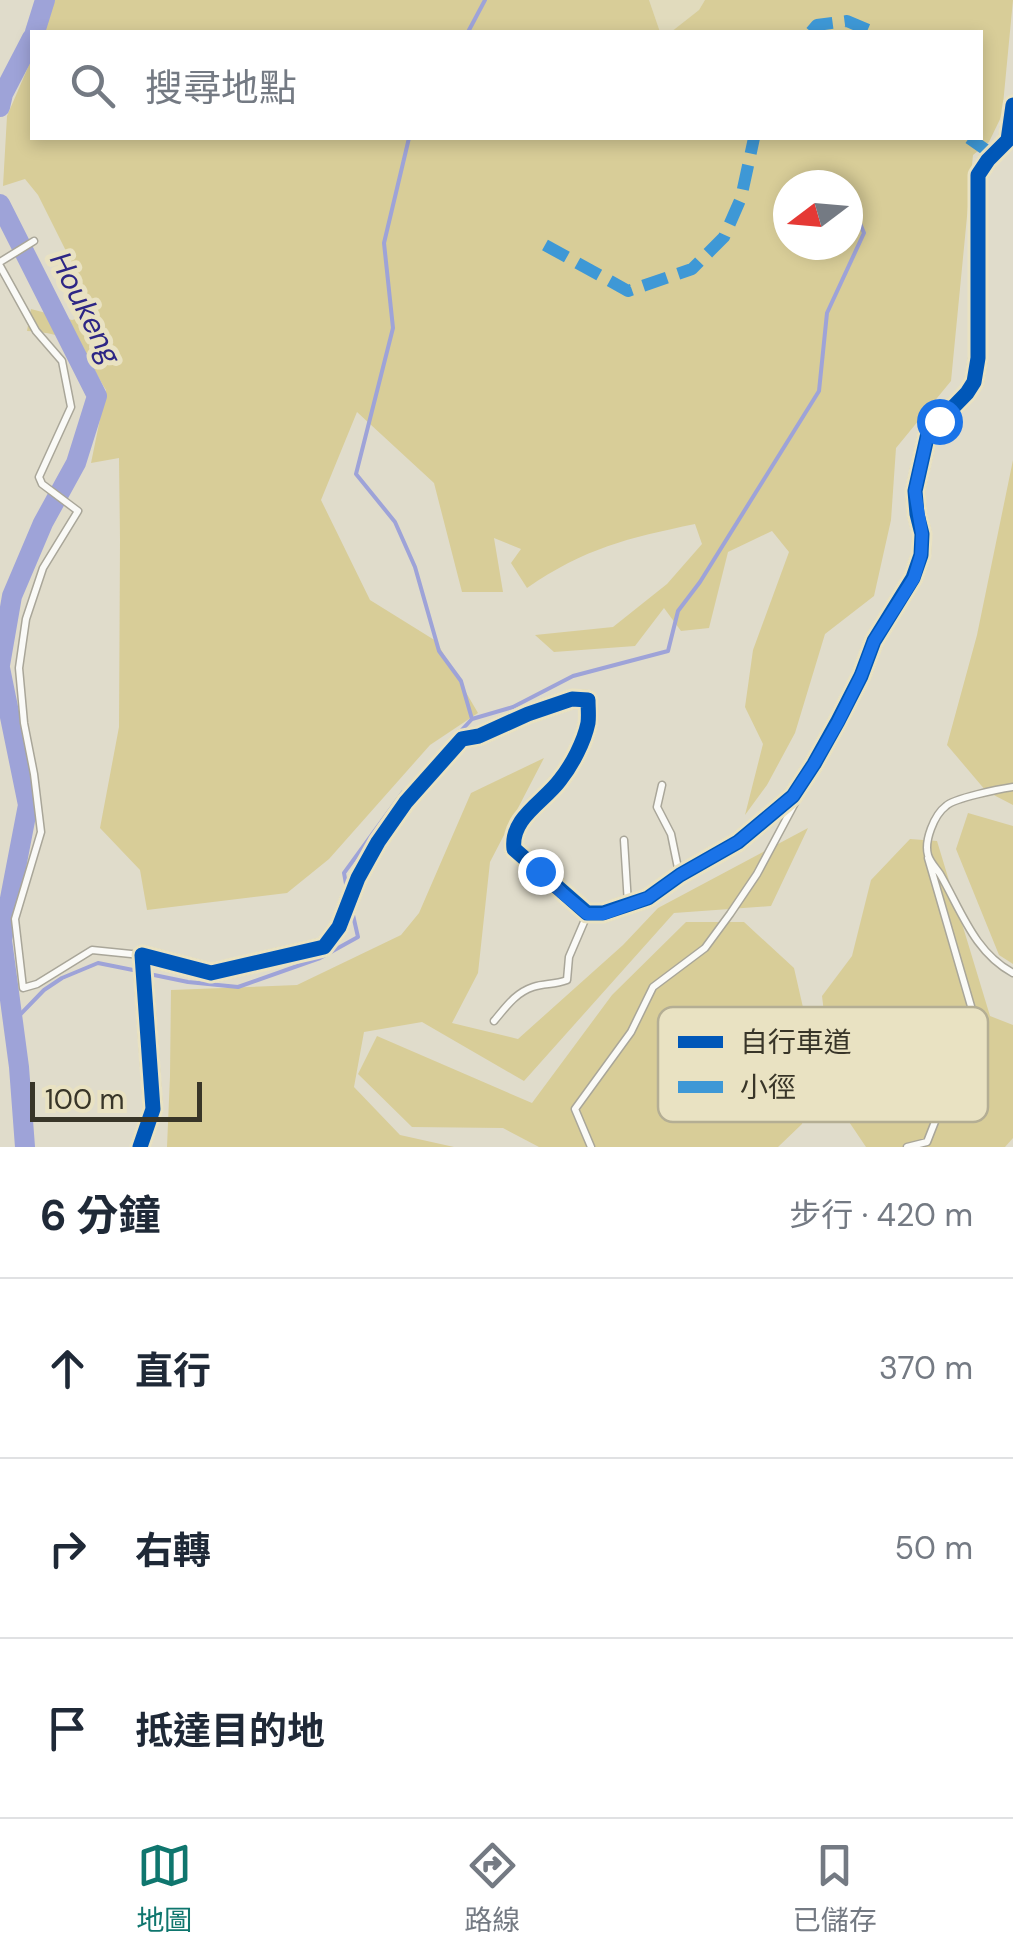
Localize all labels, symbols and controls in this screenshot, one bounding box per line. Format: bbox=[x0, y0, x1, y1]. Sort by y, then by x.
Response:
search box bbox=[30, 30, 983, 140]
icon: search bbox=[65, 58, 120, 113]
text: 搜尋地點 bbox=[145, 63, 297, 113]
north arrow bbox=[773, 170, 863, 260]
water label: Houkeng bbox=[41, 245, 132, 372]
route start bbox=[917, 399, 963, 445]
route end bbox=[518, 849, 564, 895]
legend bbox=[658, 1007, 988, 1122]
text: 自行車道 bbox=[740, 1024, 852, 1061]
text: 小徑 bbox=[740, 1069, 796, 1106]
scale bar bbox=[30, 1077, 202, 1122]
text: 100 m bbox=[45, 1081, 124, 1118]
text: 6 分鐘 bbox=[40, 1188, 161, 1243]
text: 步行 · 420 m bbox=[789, 1194, 973, 1236]
icon: ahead bbox=[40, 1341, 95, 1396]
text: 直行 bbox=[135, 1346, 211, 1396]
text: 370 m bbox=[879, 1347, 973, 1389]
icon: right bbox=[40, 1521, 95, 1576]
text: 右轉 bbox=[135, 1526, 211, 1576]
text: 50 m bbox=[895, 1527, 973, 1569]
icon: arrive bbox=[40, 1701, 95, 1756]
text: 抵達目的地 bbox=[135, 1706, 325, 1756]
tab: 地圖 bbox=[136, 1838, 192, 1939]
tab: 路線 bbox=[464, 1838, 521, 1939]
tab: 已儲存 bbox=[793, 1838, 877, 1939]

